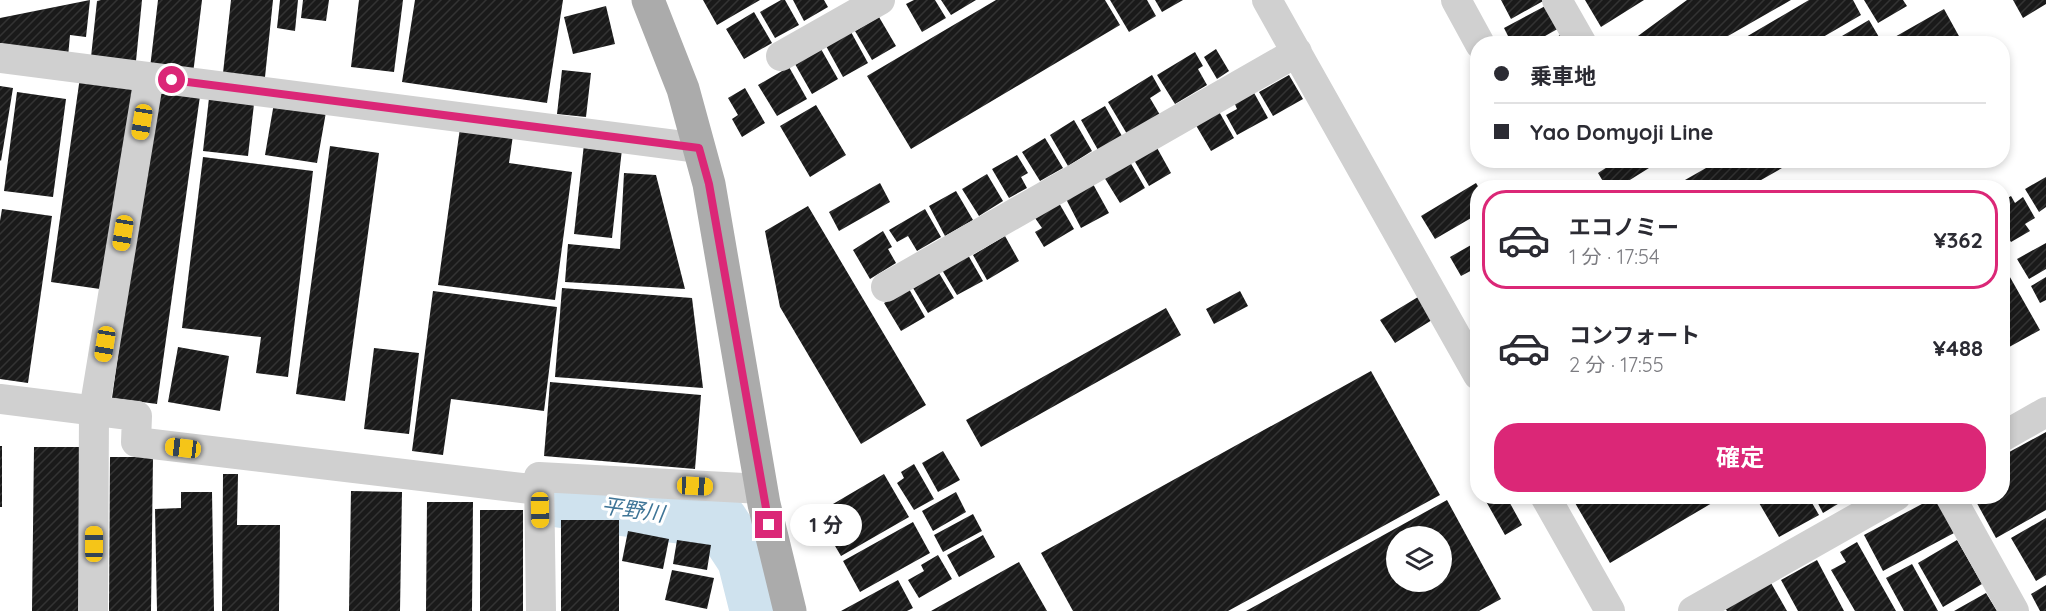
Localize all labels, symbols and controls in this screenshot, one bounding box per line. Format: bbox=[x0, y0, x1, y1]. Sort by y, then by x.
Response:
text: 乗車地 bbox=[1530, 62, 1596, 90]
route start bbox=[158, 66, 185, 93]
car bbox=[130, 103, 154, 141]
text: Yao Domyoji Line bbox=[1530, 118, 1714, 146]
icon: car bbox=[1497, 213, 1551, 267]
text: エコノミー bbox=[1569, 213, 1679, 241]
car bbox=[111, 214, 135, 252]
text: ¥362 bbox=[1933, 226, 1983, 254]
text: 1 分 · 17:54 bbox=[1569, 244, 1660, 269]
icon: car bbox=[1497, 321, 1551, 375]
text: コンフォート bbox=[1569, 321, 1700, 349]
car bbox=[93, 325, 117, 363]
text: ¥488 bbox=[1933, 334, 1983, 362]
text: 2 分 · 17:55 bbox=[1569, 352, 1664, 377]
button: 確定 bbox=[1494, 423, 1986, 492]
car bbox=[164, 437, 202, 459]
car bbox=[677, 476, 713, 496]
car bbox=[531, 492, 549, 528]
water label: 平野川 bbox=[600, 492, 668, 527]
callout: 1 分 bbox=[790, 504, 862, 546]
route end bbox=[755, 511, 782, 538]
text: 1 分 bbox=[809, 512, 843, 537]
car bbox=[85, 526, 103, 562]
map controls bbox=[1386, 526, 1452, 592]
button: layers bbox=[1386, 526, 1452, 592]

